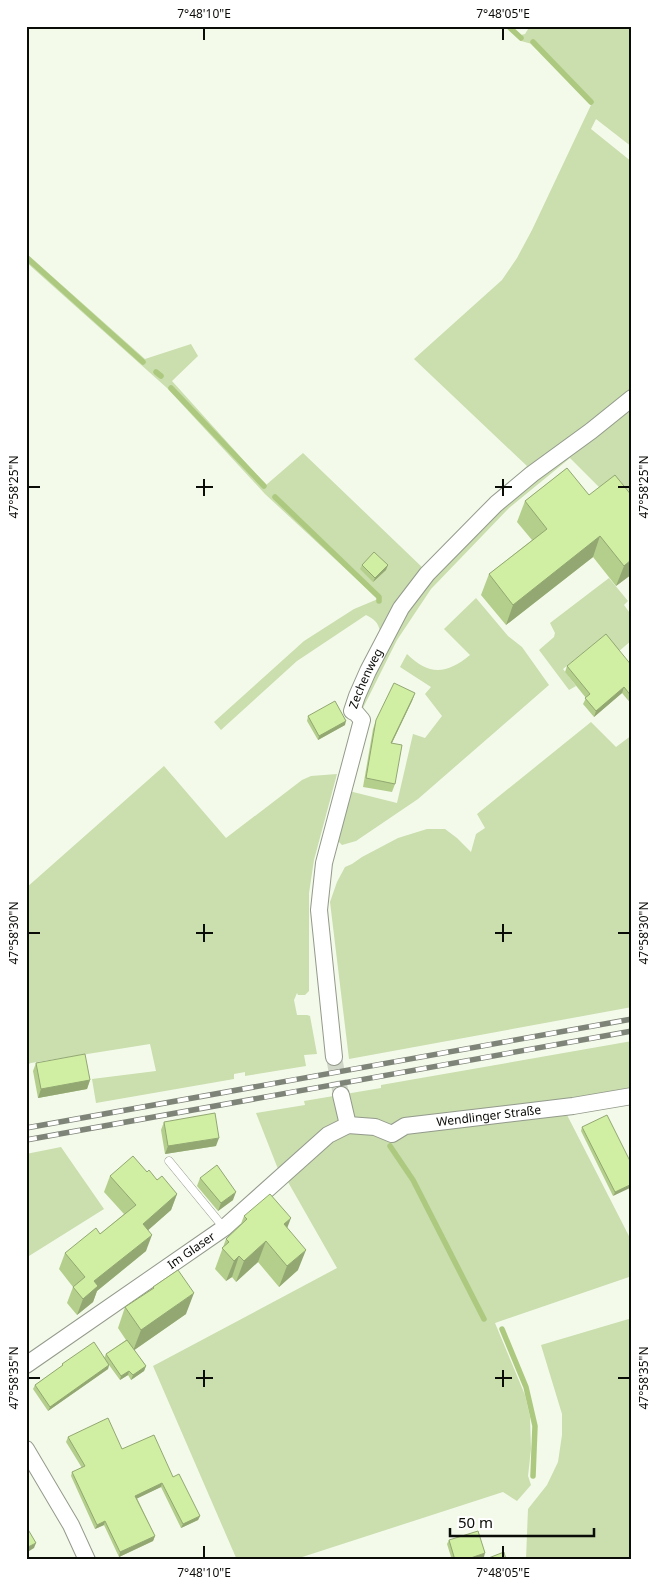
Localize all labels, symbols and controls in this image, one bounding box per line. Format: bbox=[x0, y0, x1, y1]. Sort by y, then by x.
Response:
text: 7°48'10"E bbox=[177, 5, 231, 22]
text: 7°48'05"E bbox=[476, 5, 530, 22]
text: 47°58'25"N bbox=[5, 455, 22, 519]
text: 47°58'25"N bbox=[635, 455, 652, 519]
street label: Zechenweg bbox=[344, 645, 386, 711]
text: 47°58'30"N bbox=[5, 901, 22, 965]
text: 47°58'30"N bbox=[635, 901, 652, 965]
street label: Wendlinger Straße bbox=[435, 1101, 542, 1130]
street label: Im Glaser bbox=[164, 1228, 218, 1273]
text: 47°58'35"N bbox=[5, 1346, 22, 1410]
text: 47°58'35"N bbox=[635, 1346, 652, 1410]
scale bar bbox=[450, 1506, 594, 1538]
text: 50 m bbox=[458, 1512, 493, 1532]
text: 7°48'10"E bbox=[177, 1564, 231, 1581]
text: 7°48'05"E bbox=[476, 1564, 530, 1581]

